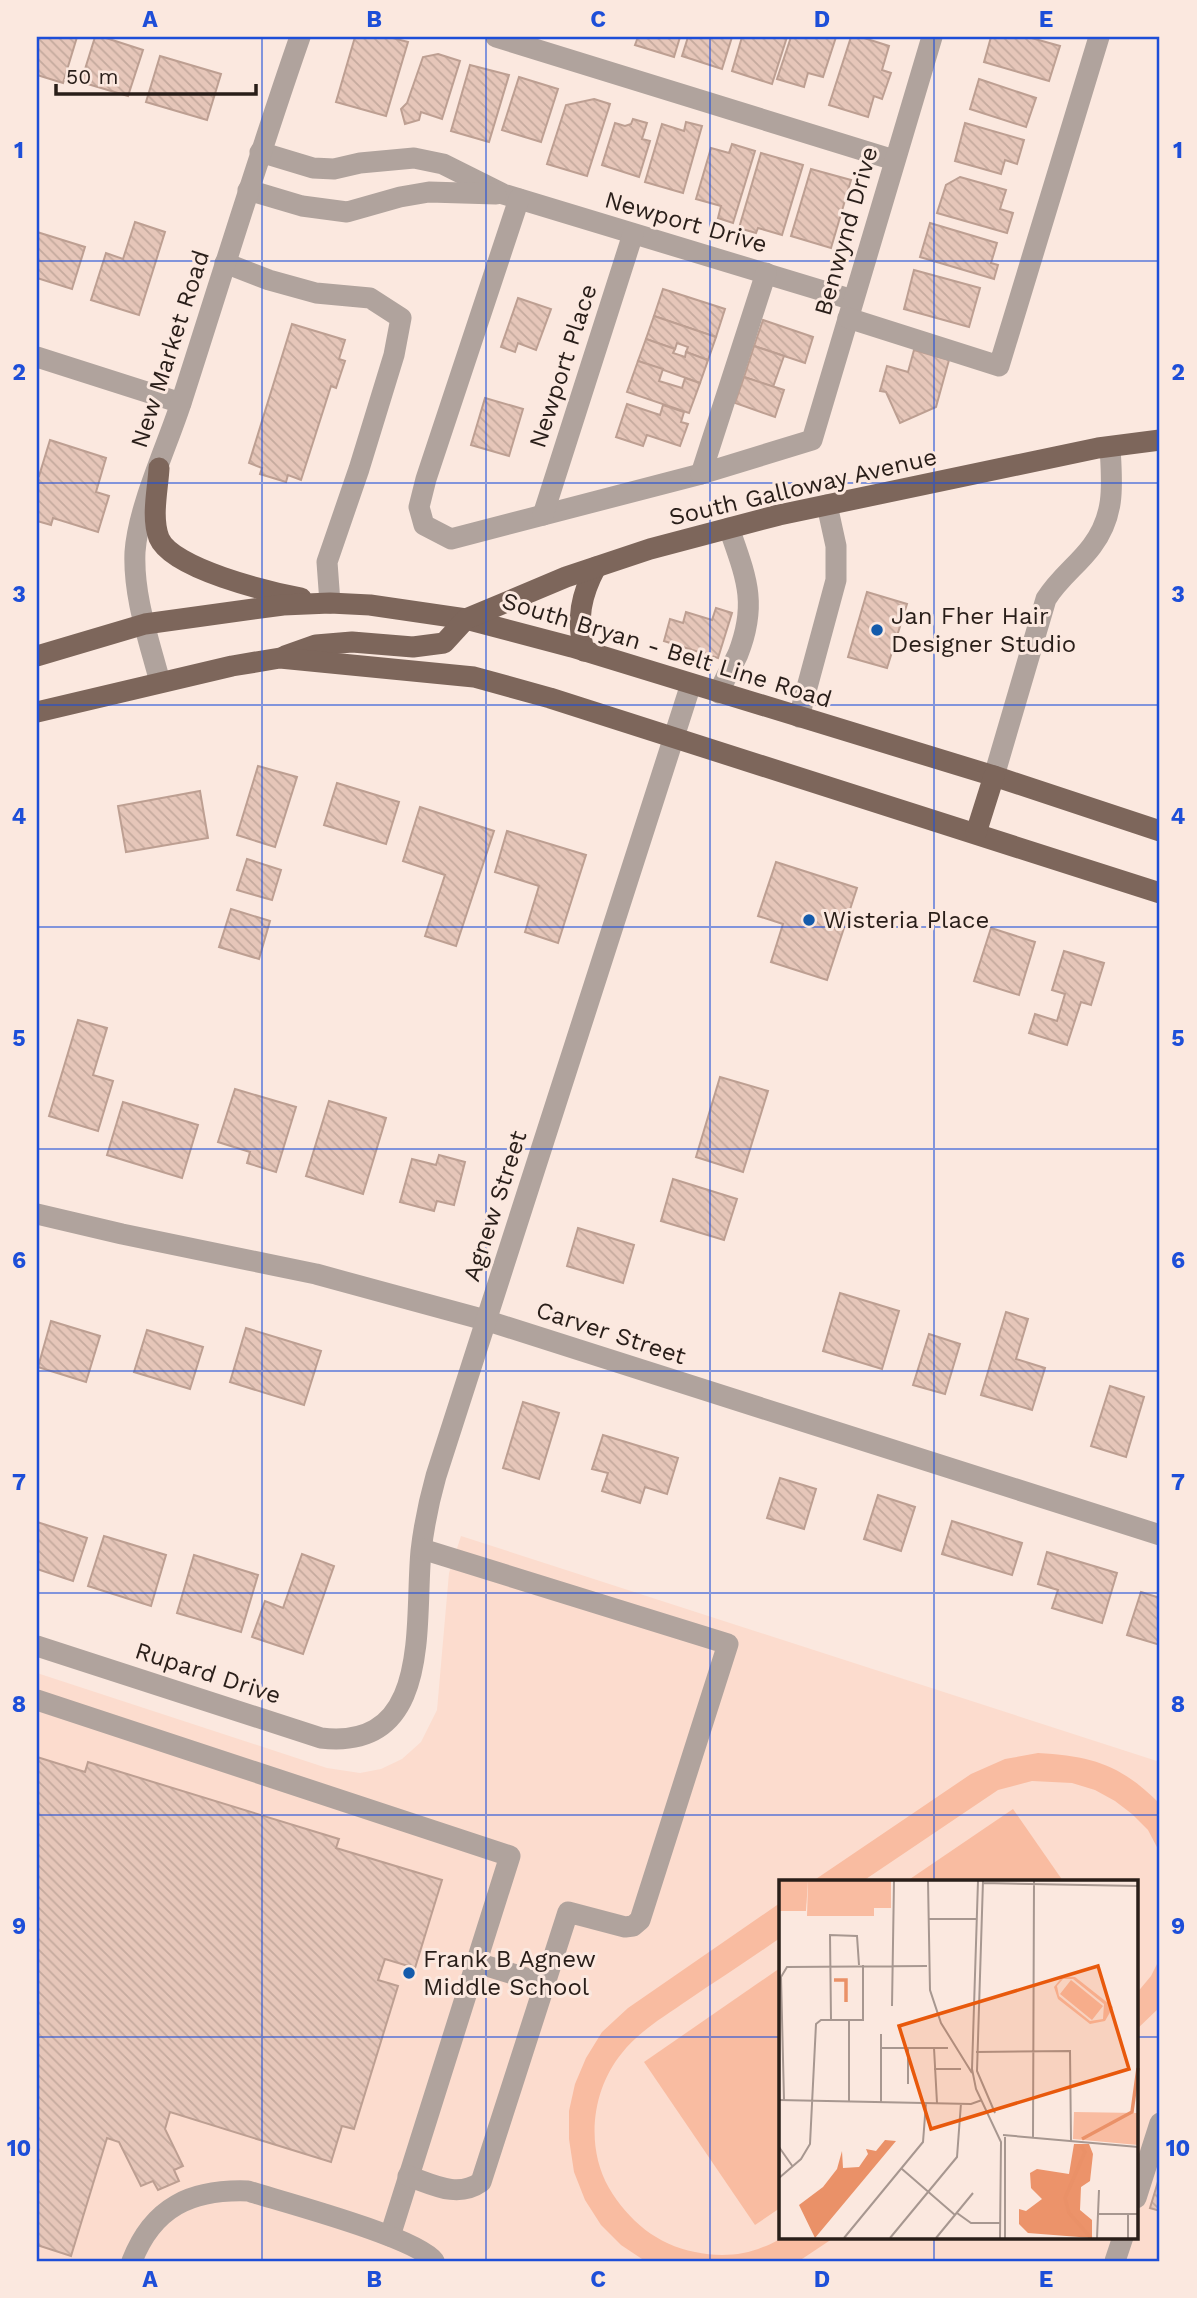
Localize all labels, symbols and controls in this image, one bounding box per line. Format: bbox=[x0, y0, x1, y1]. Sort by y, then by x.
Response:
text: A bbox=[142, 6, 158, 33]
text: B bbox=[366, 6, 382, 33]
text: C bbox=[590, 6, 606, 33]
text: D bbox=[814, 6, 830, 33]
text: E bbox=[1039, 6, 1053, 33]
scale bar bbox=[56, 52, 256, 96]
text: 50 m bbox=[66, 64, 118, 89]
text: 1 bbox=[14, 137, 24, 164]
text: 1 bbox=[1173, 137, 1183, 164]
street label: Benwynd Drive bbox=[809, 143, 883, 319]
street label: Newport Drive bbox=[602, 185, 770, 259]
street label: New Market Road bbox=[125, 247, 215, 451]
street label: Newport Place bbox=[523, 281, 603, 451]
text: 2 bbox=[12, 359, 26, 386]
text: 2 bbox=[1171, 359, 1185, 386]
street label: South Galloway Avenue bbox=[666, 443, 940, 531]
text: 3 bbox=[12, 581, 26, 608]
text: 3 bbox=[1171, 581, 1185, 608]
street label: South Bryan - Belt Line Road bbox=[499, 586, 835, 714]
place label: Jan Fher Hair Designer Studio bbox=[891, 602, 1076, 658]
marker: Jan Fher Hair Designer Studio bbox=[869, 622, 885, 638]
text: 4 bbox=[12, 803, 27, 830]
text: 4 bbox=[1171, 803, 1186, 830]
place label: Wisteria Place bbox=[823, 906, 989, 934]
marker: Wisteria Place bbox=[801, 912, 817, 928]
text: 5 bbox=[12, 1025, 26, 1052]
text: 5 bbox=[1171, 1025, 1185, 1052]
street label: Agnew Street bbox=[457, 1127, 533, 1285]
text: 6 bbox=[12, 1247, 26, 1274]
text: 6 bbox=[1171, 1247, 1185, 1274]
street label: Carver Street bbox=[533, 1296, 689, 1370]
text: 7 bbox=[12, 1469, 26, 1496]
text: 7 bbox=[1171, 1469, 1185, 1496]
street label: Rupard Drive bbox=[132, 1636, 284, 1710]
text: 8 bbox=[12, 1691, 26, 1718]
text: 8 bbox=[1171, 1691, 1185, 1718]
inset map bbox=[779, 1880, 1138, 2238]
text: 9 bbox=[12, 1913, 26, 1940]
text: 9 bbox=[1171, 1913, 1185, 1940]
place label: Frank B Agnew Middle School bbox=[423, 1945, 596, 2001]
marker: Frank B Agnew Middle School bbox=[401, 1965, 417, 1981]
text: 10 bbox=[7, 2135, 31, 2162]
text: 10 bbox=[1166, 2135, 1190, 2162]
text: A bbox=[142, 2266, 158, 2293]
text: B bbox=[366, 2266, 382, 2293]
text: C bbox=[590, 2266, 606, 2293]
text: D bbox=[814, 2266, 830, 2293]
text: E bbox=[1039, 2266, 1053, 2293]

